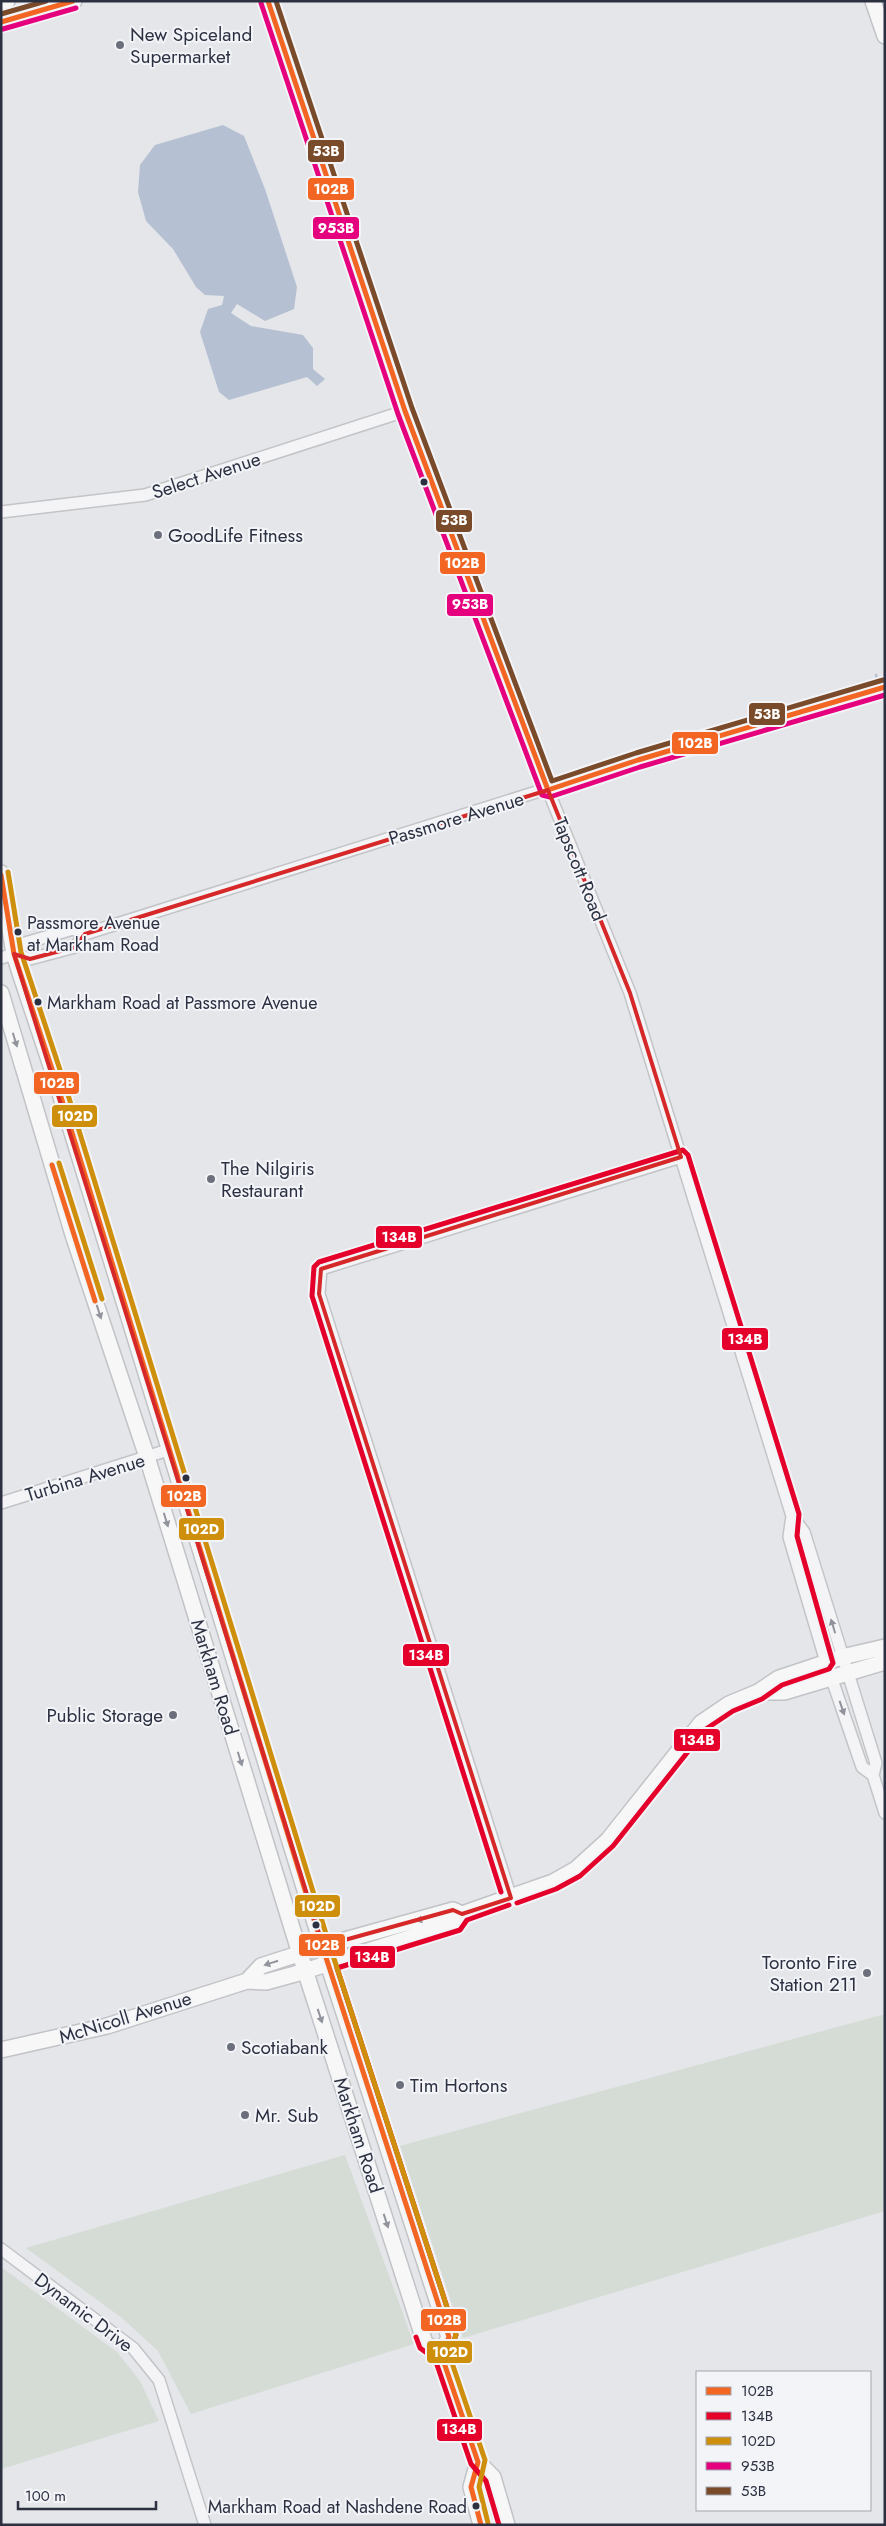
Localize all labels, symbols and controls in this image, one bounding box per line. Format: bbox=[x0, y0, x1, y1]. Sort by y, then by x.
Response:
place label: New Spiceland Supermarket bbox=[130, 21, 252, 70]
marker: New Spiceland Supermarket bbox=[114, 39, 126, 51]
line badge: 53B bbox=[307, 139, 345, 163]
text: 53B bbox=[312, 141, 340, 161]
line badge: 102B bbox=[307, 177, 355, 201]
text: 102B bbox=[314, 179, 348, 199]
line badge: 953B bbox=[312, 216, 360, 240]
text: 953B bbox=[318, 218, 354, 238]
street label: Select Avenue bbox=[148, 445, 264, 506]
unlabelled marker bbox=[419, 477, 429, 487]
line badge: 53B bbox=[435, 509, 473, 533]
text: 53B bbox=[440, 510, 468, 530]
place label: GoodLife Fitness bbox=[168, 522, 303, 549]
marker: GoodLife Fitness bbox=[152, 529, 164, 541]
line badge: 102B bbox=[439, 551, 486, 575]
text: 102B bbox=[445, 553, 479, 573]
line badge: 953B bbox=[446, 593, 494, 617]
text: 953B bbox=[452, 594, 488, 614]
line badge: 53B bbox=[748, 702, 786, 726]
text: 53B bbox=[753, 704, 781, 724]
line badge: 102B bbox=[671, 731, 719, 755]
text: 102B bbox=[678, 733, 712, 753]
street label: Passmore Avenue bbox=[385, 785, 527, 852]
street label: Tapscott Road bbox=[546, 813, 613, 925]
place label: Passmore Avenue at Markham Road bbox=[27, 910, 160, 958]
marker: Passmore Avenue at Markham Road bbox=[13, 927, 23, 937]
place label: Markham Road at Passmore Avenue bbox=[47, 990, 317, 1016]
marker: Markham Road at Passmore Avenue bbox=[33, 997, 43, 1007]
one-way arrow bbox=[12, 1033, 20, 1048]
line badge: 102B bbox=[33, 1071, 80, 1095]
text: 102B bbox=[40, 1073, 74, 1093]
line badge: 102D bbox=[51, 1104, 98, 1128]
text: 102D bbox=[57, 1106, 93, 1126]
place label: The Nilgiris Restaurant bbox=[221, 1155, 315, 1204]
marker: The Nilgiris Restaurant bbox=[205, 1173, 217, 1185]
line badge: 134B bbox=[375, 1225, 423, 1249]
text: 134B bbox=[382, 1227, 416, 1247]
one-way arrow bbox=[96, 1305, 103, 1320]
line badge: 134B bbox=[721, 1327, 769, 1351]
text: 134B bbox=[728, 1329, 762, 1349]
street label: Turbina Avenue bbox=[22, 1446, 148, 1508]
unlabelled marker bbox=[181, 1473, 191, 1483]
line badge: 102B bbox=[160, 1484, 207, 1508]
text: 102B bbox=[167, 1486, 201, 1506]
one-way arrow bbox=[163, 1513, 171, 1528]
line badge: 102D bbox=[178, 1517, 225, 1541]
text: 102D bbox=[183, 1519, 219, 1539]
street label: Markham Road bbox=[184, 1616, 245, 1738]
one-way arrow bbox=[828, 1618, 836, 1633]
line badge: 134B bbox=[402, 1643, 450, 1667]
text: 134B bbox=[409, 1645, 443, 1665]
one-way arrow bbox=[838, 1701, 846, 1716]
place label: Public Storage bbox=[46, 1702, 163, 1729]
marker: Public Storage bbox=[167, 1709, 179, 1721]
line badge: 134B bbox=[673, 1728, 721, 1752]
text: 134B bbox=[680, 1730, 714, 1750]
one-way arrow bbox=[237, 1752, 245, 1767]
line badge: 102D bbox=[294, 1894, 341, 1918]
text: 102D bbox=[299, 1896, 335, 1916]
one-way arrow bbox=[416, 1915, 431, 1923]
unlabelled marker bbox=[311, 1920, 321, 1930]
line badge: 102B bbox=[298, 1933, 346, 1957]
text: 102B bbox=[305, 1935, 339, 1955]
line badge: 134B bbox=[349, 1945, 396, 1969]
text: 134B bbox=[355, 1947, 389, 1967]
place label: Toronto Fire Station 211 bbox=[762, 1949, 857, 1998]
one-way arrow bbox=[263, 1959, 278, 1967]
marker: Toronto Fire Station 211 bbox=[861, 1967, 873, 1979]
street label: McNicoll Avenue bbox=[56, 1984, 195, 2050]
one-way arrow bbox=[317, 2009, 325, 2024]
place label: Scotiabank bbox=[241, 2034, 328, 2061]
marker: Scotiabank bbox=[225, 2041, 237, 2053]
place label: Tim Hortons bbox=[410, 2072, 508, 2099]
street label: Markham Road bbox=[327, 2074, 390, 2196]
marker: Tim Hortons bbox=[394, 2079, 406, 2091]
place label: Mr. Sub bbox=[255, 2102, 319, 2129]
marker: Mr. Sub bbox=[239, 2109, 251, 2121]
one-way arrow bbox=[382, 2214, 390, 2229]
street label: Dynamic Drive bbox=[29, 2266, 139, 2359]
line badge: 102B bbox=[420, 2308, 467, 2332]
text: 102B bbox=[427, 2310, 461, 2330]
line badge: 102D bbox=[426, 2340, 473, 2364]
text: 102D bbox=[432, 2342, 468, 2362]
legend bbox=[696, 2371, 871, 2511]
text: 102B bbox=[741, 2380, 774, 2402]
text: 134B bbox=[741, 2405, 773, 2427]
line badge: 134B bbox=[436, 2418, 483, 2442]
text: 134B bbox=[442, 2419, 476, 2439]
text: 102D bbox=[741, 2430, 776, 2452]
text: 953B bbox=[741, 2455, 775, 2477]
scale bar bbox=[18, 2478, 155, 2510]
text: 53B bbox=[741, 2480, 766, 2502]
text: 100 m bbox=[25, 2485, 66, 2507]
place label: Markham Road at Nashdene Road bbox=[208, 2494, 467, 2520]
marker: Markham Road at Nashdene Road bbox=[471, 2501, 481, 2511]

